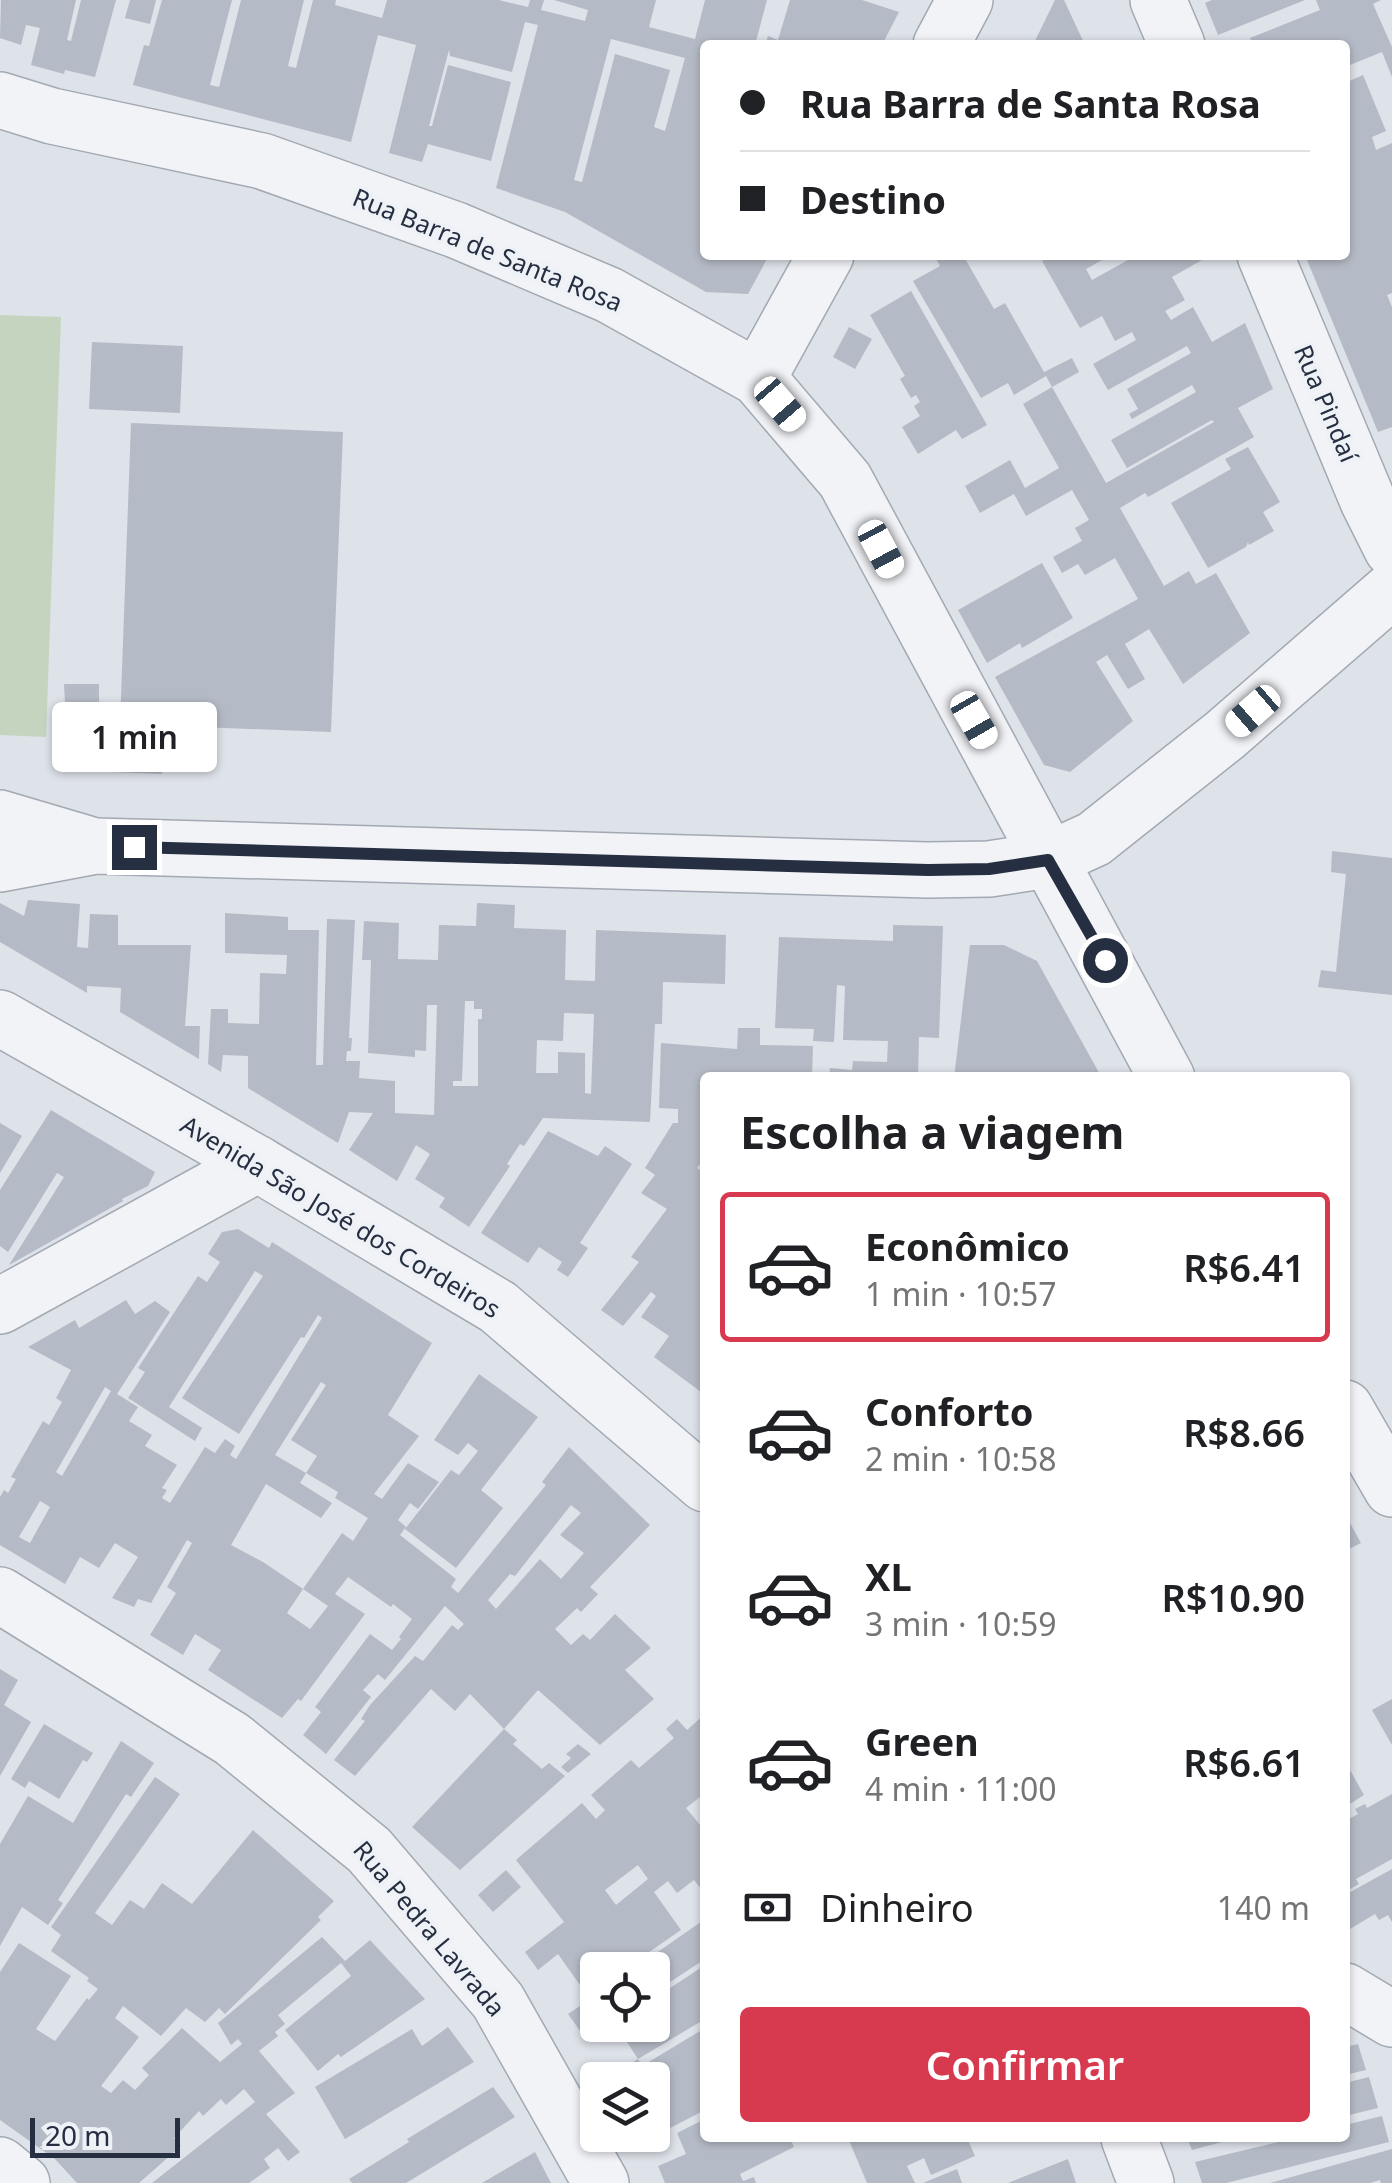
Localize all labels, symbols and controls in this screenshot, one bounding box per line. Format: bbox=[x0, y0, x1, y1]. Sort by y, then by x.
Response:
text: Rua Barra de Santa Rosa bbox=[800, 77, 1261, 129]
text: Destino bbox=[800, 173, 946, 225]
street label: Rua Barra de Santa Rosa bbox=[348, 179, 628, 319]
street label: Rua Pindaí bbox=[1287, 339, 1367, 467]
car bbox=[749, 372, 811, 436]
car bbox=[854, 515, 908, 583]
car bbox=[1221, 680, 1285, 742]
car bbox=[946, 687, 1002, 753]
callout: 1 min bbox=[52, 702, 216, 772]
text: 1 min bbox=[91, 715, 178, 758]
route end bbox=[112, 825, 157, 870]
route start bbox=[1083, 938, 1128, 983]
text: Escolha a viagem bbox=[740, 1101, 1124, 1162]
street label: Avenida São José dos Cordeiros bbox=[175, 1107, 507, 1325]
text: Econômico bbox=[865, 1220, 1070, 1272]
icon: car bbox=[745, 1222, 835, 1312]
text: R$6.41 bbox=[1183, 1241, 1305, 1293]
text: 1 min · 10:57 bbox=[865, 1272, 1057, 1315]
text: Conforto bbox=[865, 1385, 1034, 1437]
icon: car bbox=[745, 1387, 835, 1477]
text: R$8.66 bbox=[1183, 1406, 1305, 1458]
text: 2 min · 10:58 bbox=[865, 1437, 1057, 1480]
text: XL bbox=[865, 1550, 912, 1602]
icon: car bbox=[745, 1552, 835, 1642]
text: R$10.90 bbox=[1161, 1571, 1305, 1623]
text: 3 min · 10:59 bbox=[865, 1602, 1057, 1645]
text: Green bbox=[865, 1715, 979, 1767]
icon: car bbox=[745, 1717, 835, 1807]
text: R$6.61 bbox=[1183, 1736, 1305, 1788]
text: 4 min · 11:00 bbox=[865, 1767, 1057, 1810]
street label: Rua Pedra Lavrada bbox=[346, 1833, 514, 2023]
icon: cash bbox=[740, 1880, 795, 1935]
text: Dinheiro bbox=[820, 1881, 974, 1933]
text: 140 m bbox=[1217, 1886, 1310, 1929]
map controls bbox=[580, 1952, 670, 2152]
button: locate bbox=[580, 1952, 670, 2042]
button: Confirmar bbox=[740, 2007, 1310, 2122]
button: layers bbox=[580, 2062, 670, 2152]
scale bar bbox=[30, 2113, 180, 2158]
text: 20 m bbox=[45, 2116, 111, 2154]

